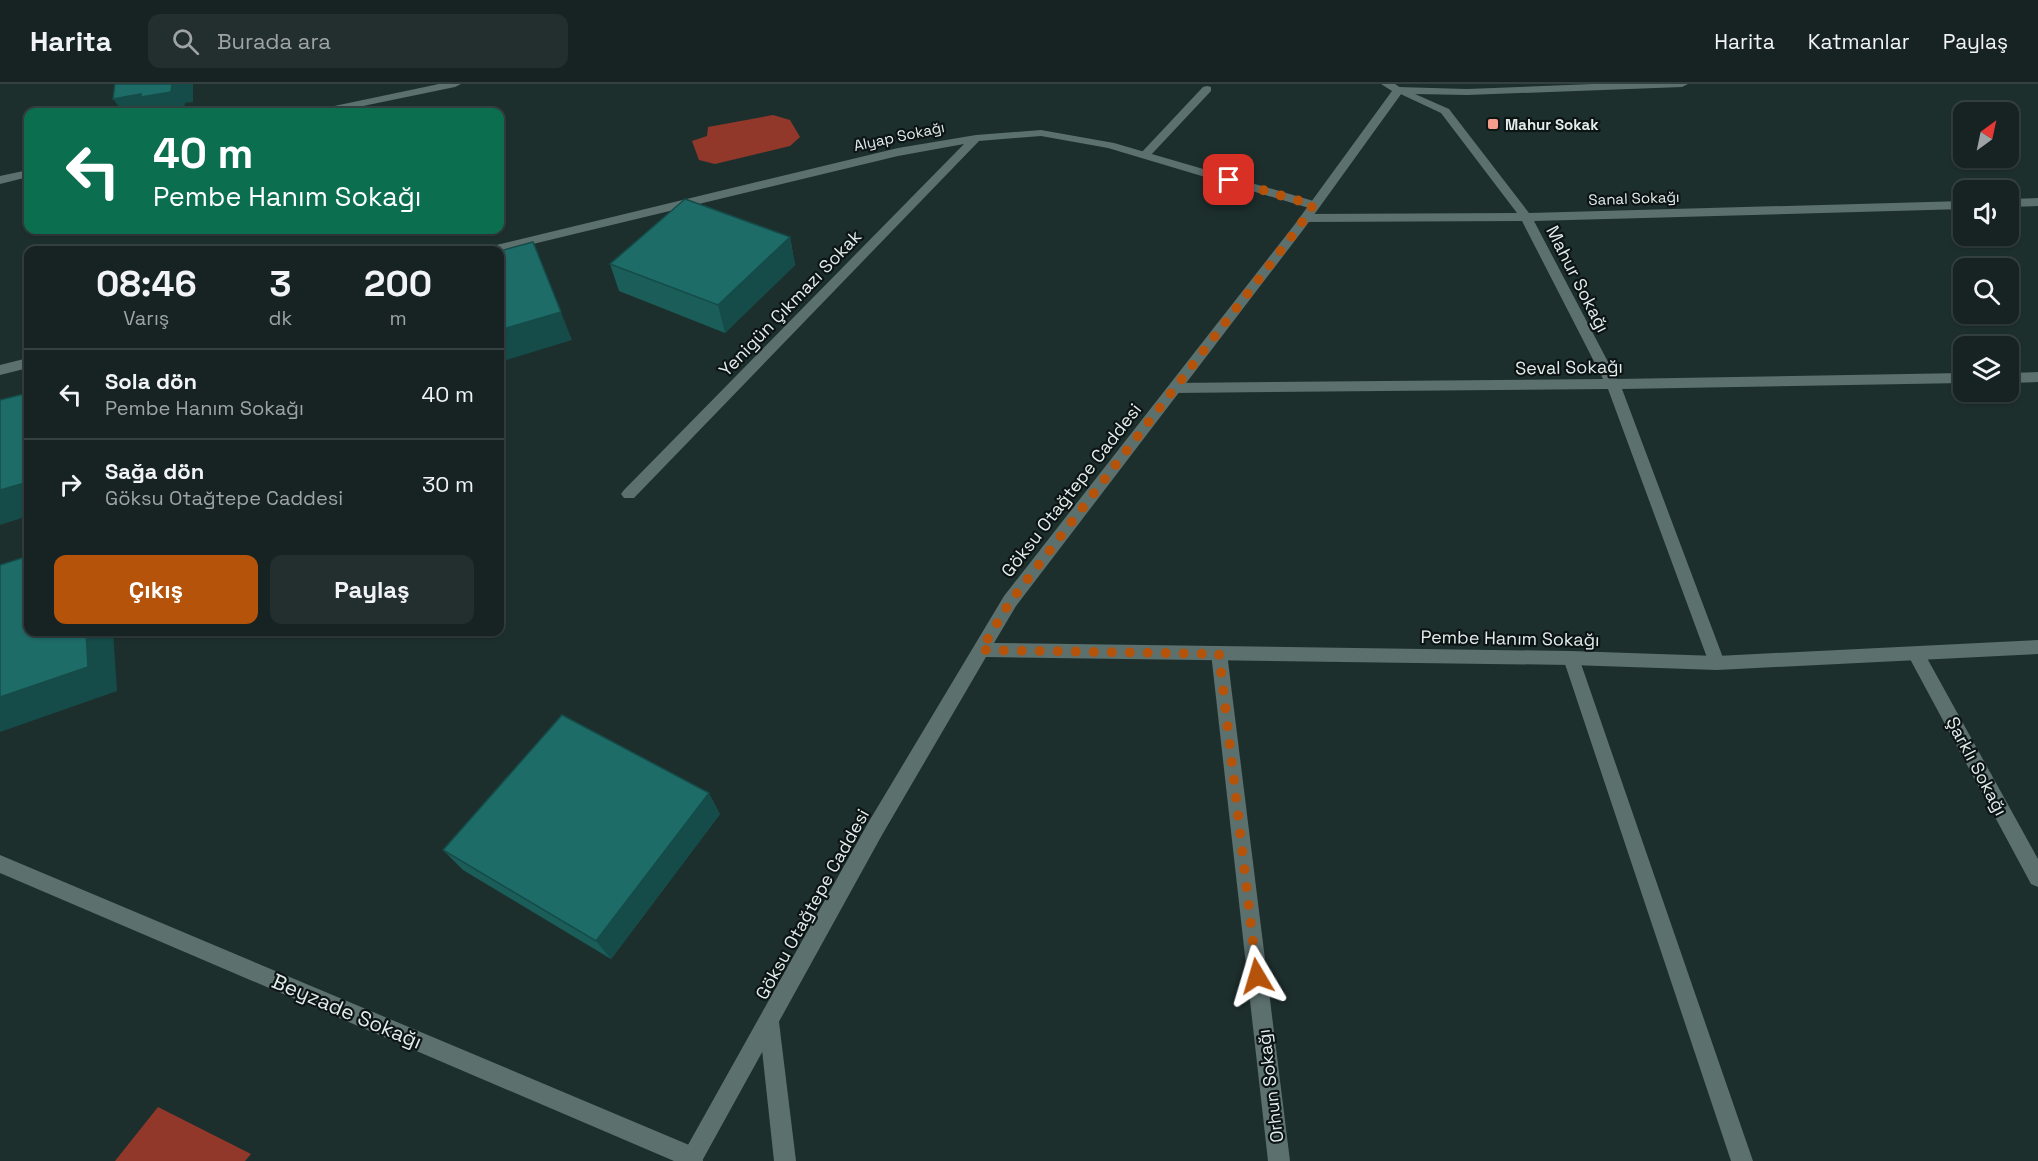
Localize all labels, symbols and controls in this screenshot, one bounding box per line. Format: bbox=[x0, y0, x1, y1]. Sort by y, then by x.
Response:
search box bbox=[148, 14, 568, 68]
text: Harita bbox=[30, 23, 112, 59]
icon: search bbox=[169, 25, 202, 58]
text: Burada ara bbox=[217, 27, 331, 55]
text: Harita bbox=[1714, 28, 1775, 55]
text: Katmanlar bbox=[1808, 28, 1910, 55]
text: Paylaş bbox=[1943, 28, 2008, 55]
north arrow bbox=[1953, 102, 2019, 168]
map controls bbox=[1953, 102, 2019, 402]
place label: Mahur Sokak bbox=[1505, 115, 1599, 134]
street label: Alyap Sokağı bbox=[852, 117, 946, 155]
marker: Mahur Sokak bbox=[1486, 117, 1500, 131]
text: 40 m bbox=[153, 127, 253, 180]
icon: left bbox=[54, 132, 132, 210]
pin bbox=[1203, 154, 1254, 205]
icon: arrive bbox=[1212, 163, 1245, 196]
text: Pembe Hanım Sokağı bbox=[153, 179, 421, 214]
button: sound bbox=[1953, 180, 2019, 246]
street label: Sanal Sokağı bbox=[1588, 187, 1680, 209]
street label: Mahur Sokağı bbox=[1541, 222, 1615, 336]
street label: Yenigün Çıkmazı Sokak bbox=[714, 225, 866, 381]
button: search bbox=[1953, 258, 2019, 324]
text: 08:46 bbox=[96, 261, 197, 307]
text: 3 bbox=[269, 261, 291, 307]
text: 200 bbox=[364, 261, 432, 307]
text: Varış bbox=[123, 305, 169, 331]
text: dk bbox=[269, 305, 292, 331]
text: m bbox=[390, 305, 407, 331]
button: layers bbox=[1953, 336, 2019, 402]
street label: Seval Sokağı bbox=[1515, 355, 1623, 379]
text: Sola dön bbox=[105, 367, 197, 395]
icon: left bbox=[54, 378, 87, 411]
text: 40 m bbox=[422, 380, 474, 408]
text: Pembe Hanım Sokağı bbox=[105, 395, 304, 421]
street label: Göksu Otağtepe Caddesi bbox=[996, 398, 1146, 582]
text: Sağa dön bbox=[105, 457, 204, 485]
icon: right bbox=[54, 468, 87, 501]
text: 30 m bbox=[422, 470, 474, 498]
text: Göksu Otağtepe Caddesi bbox=[105, 485, 343, 511]
button: Çıkış bbox=[54, 555, 258, 624]
button: Paylaş bbox=[270, 555, 474, 624]
street label: Pembe Hanım Sokağı bbox=[1420, 625, 1600, 651]
street label: Şarklı Sokağı bbox=[1941, 712, 2013, 820]
street label: Göksu Otağtepe Caddesi bbox=[750, 805, 874, 1003]
position arrow bbox=[1225, 944, 1289, 1008]
street label: Beyzade Sokağı bbox=[268, 967, 426, 1055]
street label: Orhun Sokağı bbox=[1252, 1028, 1288, 1144]

